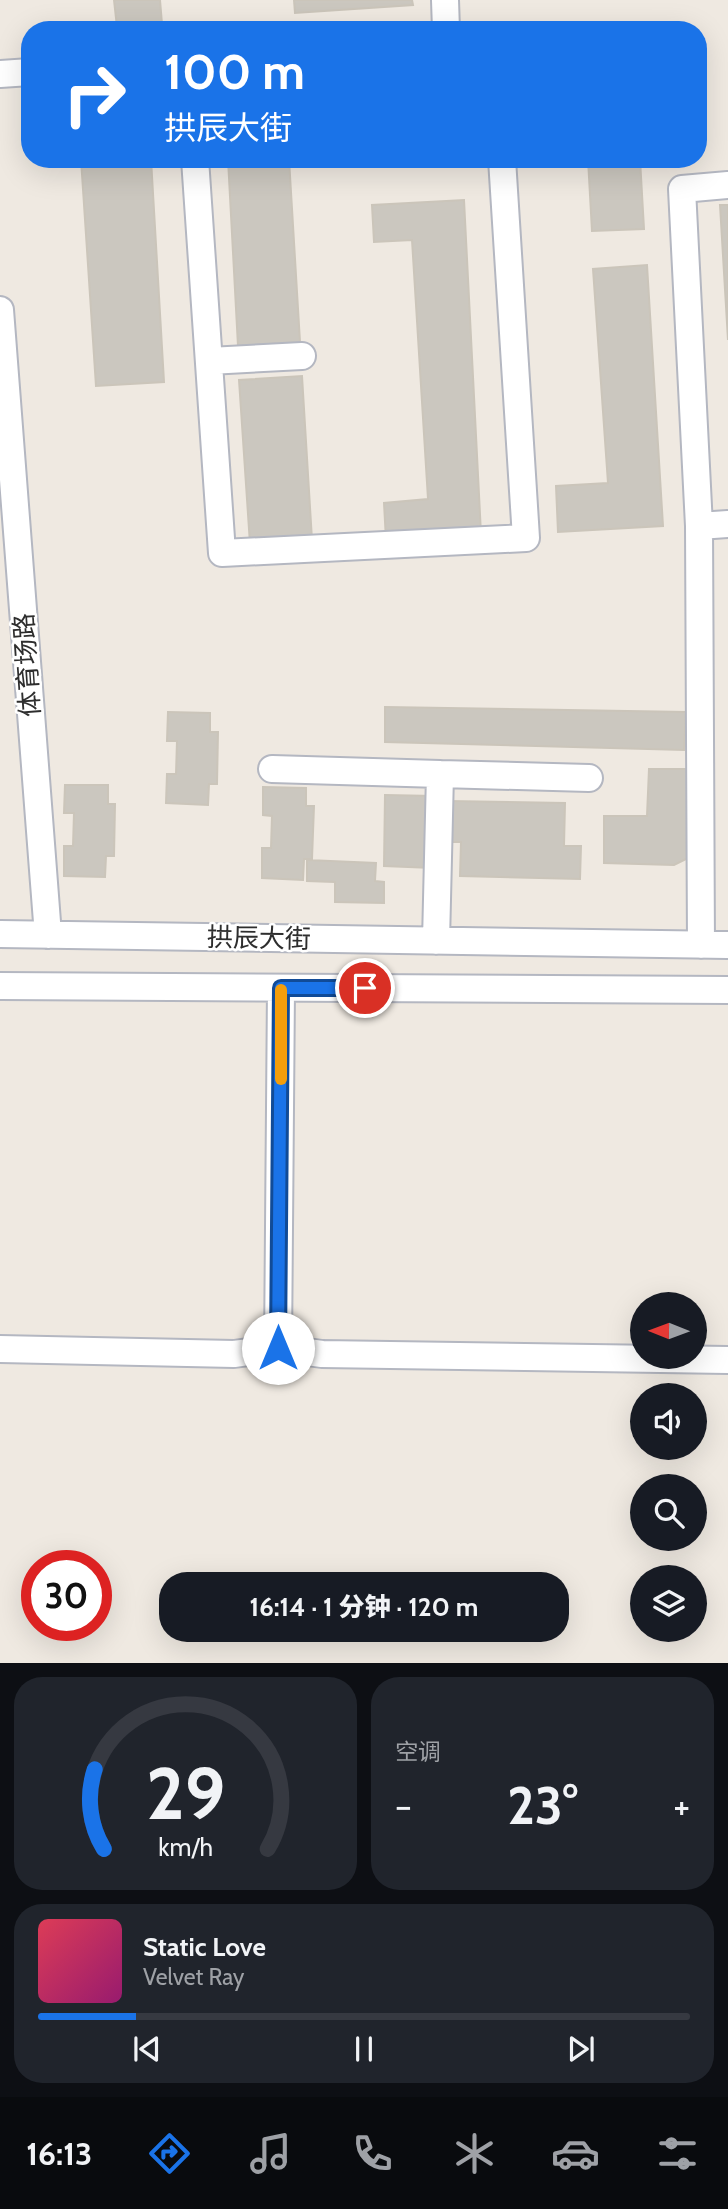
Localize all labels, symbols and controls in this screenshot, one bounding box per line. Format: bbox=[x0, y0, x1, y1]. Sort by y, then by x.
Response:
text: 100 m bbox=[164, 42, 305, 101]
icon: right bbox=[49, 49, 140, 140]
text: 拱辰大街 bbox=[164, 108, 292, 147]
street label: 体育场路 bbox=[7, 612, 47, 718]
street label: 拱辰大街 bbox=[207, 921, 311, 955]
pin bbox=[335, 958, 395, 1018]
icon: arrive bbox=[346, 969, 384, 1007]
north arrow bbox=[630, 1292, 707, 1368]
map controls bbox=[630, 1292, 707, 1642]
position arrow bbox=[241, 1311, 315, 1385]
button: sound bbox=[630, 1383, 707, 1460]
button: search bbox=[630, 1474, 707, 1551]
speed limit sign: 30 bbox=[21, 1550, 112, 1641]
button: layers bbox=[630, 1565, 707, 1642]
text: 16:14 · 1 分钟 · 120 m bbox=[250, 1591, 478, 1623]
text: 空调 bbox=[395, 1738, 441, 1766]
text: 29 bbox=[146, 1750, 225, 1838]
text: 23° bbox=[507, 1774, 578, 1837]
text: − bbox=[395, 1782, 412, 1829]
text: + bbox=[673, 1782, 690, 1829]
text: km/h bbox=[158, 1832, 213, 1862]
text: Static Love bbox=[143, 1931, 266, 1963]
text: Velvet Ray bbox=[143, 1963, 244, 1991]
icon: previous bbox=[128, 2030, 166, 2068]
icon: pause bbox=[345, 2030, 383, 2068]
icon: next bbox=[562, 2030, 600, 2068]
icon: directions bbox=[145, 2129, 194, 2178]
icon: music bbox=[246, 2129, 295, 2178]
icon: phone bbox=[348, 2129, 397, 2178]
icon: climate bbox=[450, 2129, 499, 2178]
icon: car bbox=[551, 2129, 600, 2178]
icon: filters bbox=[653, 2129, 702, 2178]
text: 16:13 bbox=[26, 2134, 92, 2173]

